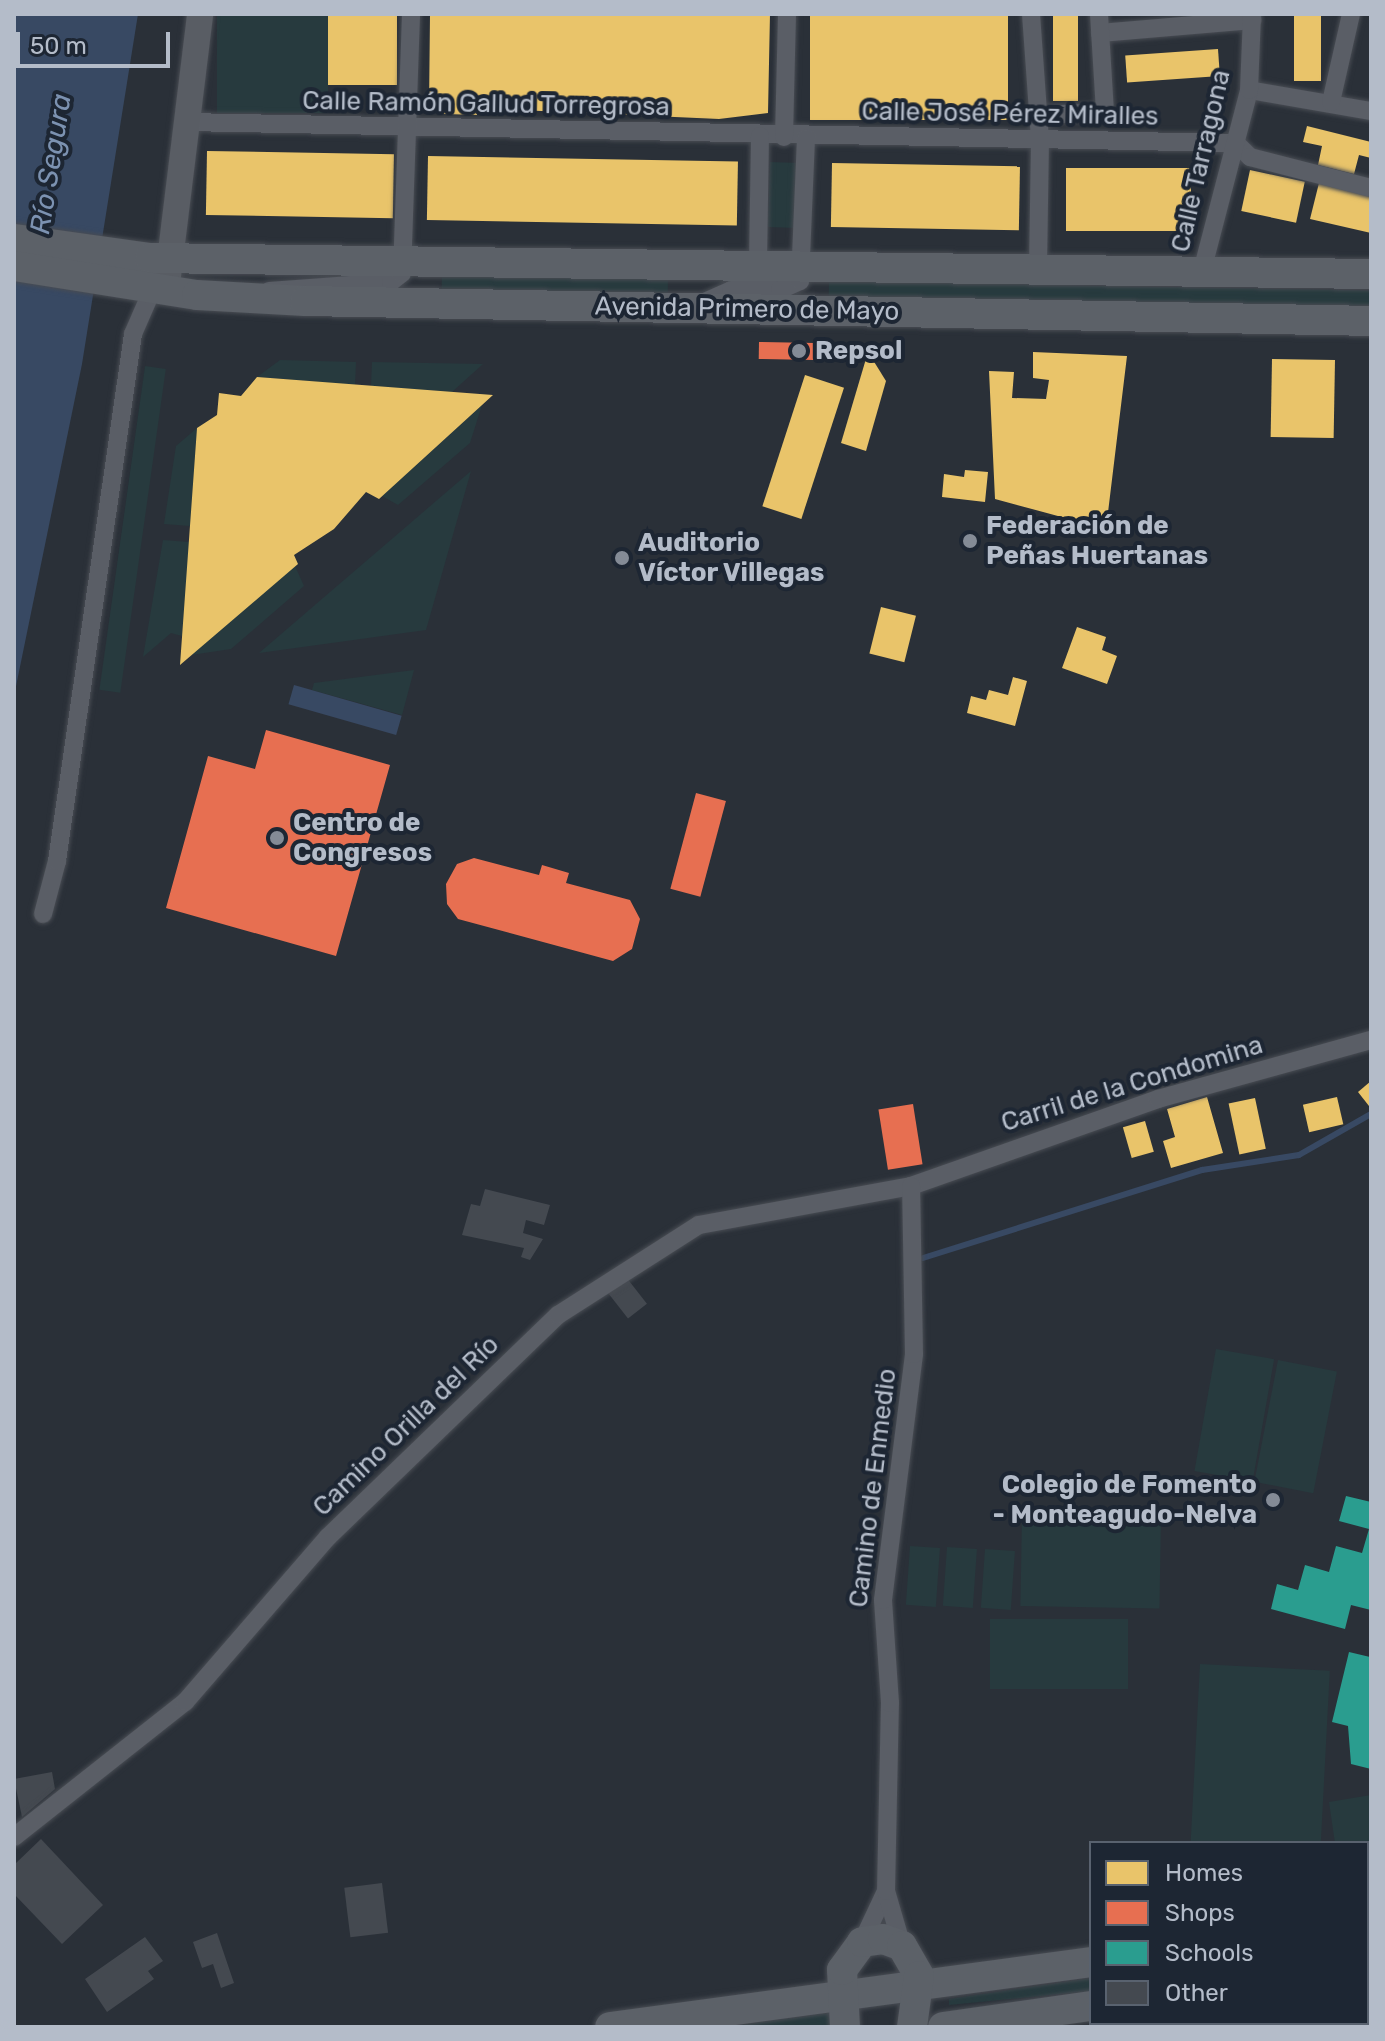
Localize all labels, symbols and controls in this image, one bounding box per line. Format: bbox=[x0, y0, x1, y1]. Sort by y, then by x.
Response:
scale bar bbox=[20, 16, 174, 66]
text: 50 m bbox=[30, 32, 87, 60]
street label: Calle Tarragona bbox=[1165, 67, 1237, 255]
street label: Calle Ramón Gallud Torregrosa bbox=[302, 85, 670, 123]
water label: Río Segura bbox=[23, 91, 79, 237]
street label: Calle José Pérez Miralles bbox=[861, 96, 1159, 132]
street label: Avenida Primero de Mayo bbox=[594, 291, 900, 327]
place label: Repsol bbox=[815, 335, 902, 367]
marker: Repsol bbox=[790, 342, 808, 360]
place label: Federación de Peñas Huertanas bbox=[986, 510, 1208, 572]
place label: Auditorio Víctor Villegas bbox=[638, 527, 826, 588]
marker: Federación de Peñas Huertanas bbox=[961, 532, 979, 550]
marker: Auditorio Víctor Villegas bbox=[613, 549, 631, 567]
place label: Centro de Congresos bbox=[293, 807, 432, 868]
marker: Centro de Congresos bbox=[268, 829, 286, 847]
street label: Carril de la Condomina bbox=[998, 1029, 1266, 1139]
street label: Camino Orilla del Río bbox=[307, 1329, 505, 1523]
street label: Camino de Enmedio bbox=[843, 1367, 903, 1609]
place label: Colegio de Fomento - Monteagudo-Nelva bbox=[993, 1469, 1257, 1530]
marker: Colegio de Fomento - Monteagudo-Nelva bbox=[1264, 1491, 1282, 1509]
legend bbox=[1089, 1841, 1369, 2025]
text: Homes bbox=[1165, 1859, 1243, 1887]
text: Shops bbox=[1165, 1899, 1235, 1927]
text: Schools bbox=[1165, 1939, 1253, 1967]
text: Other bbox=[1165, 1979, 1228, 2007]

